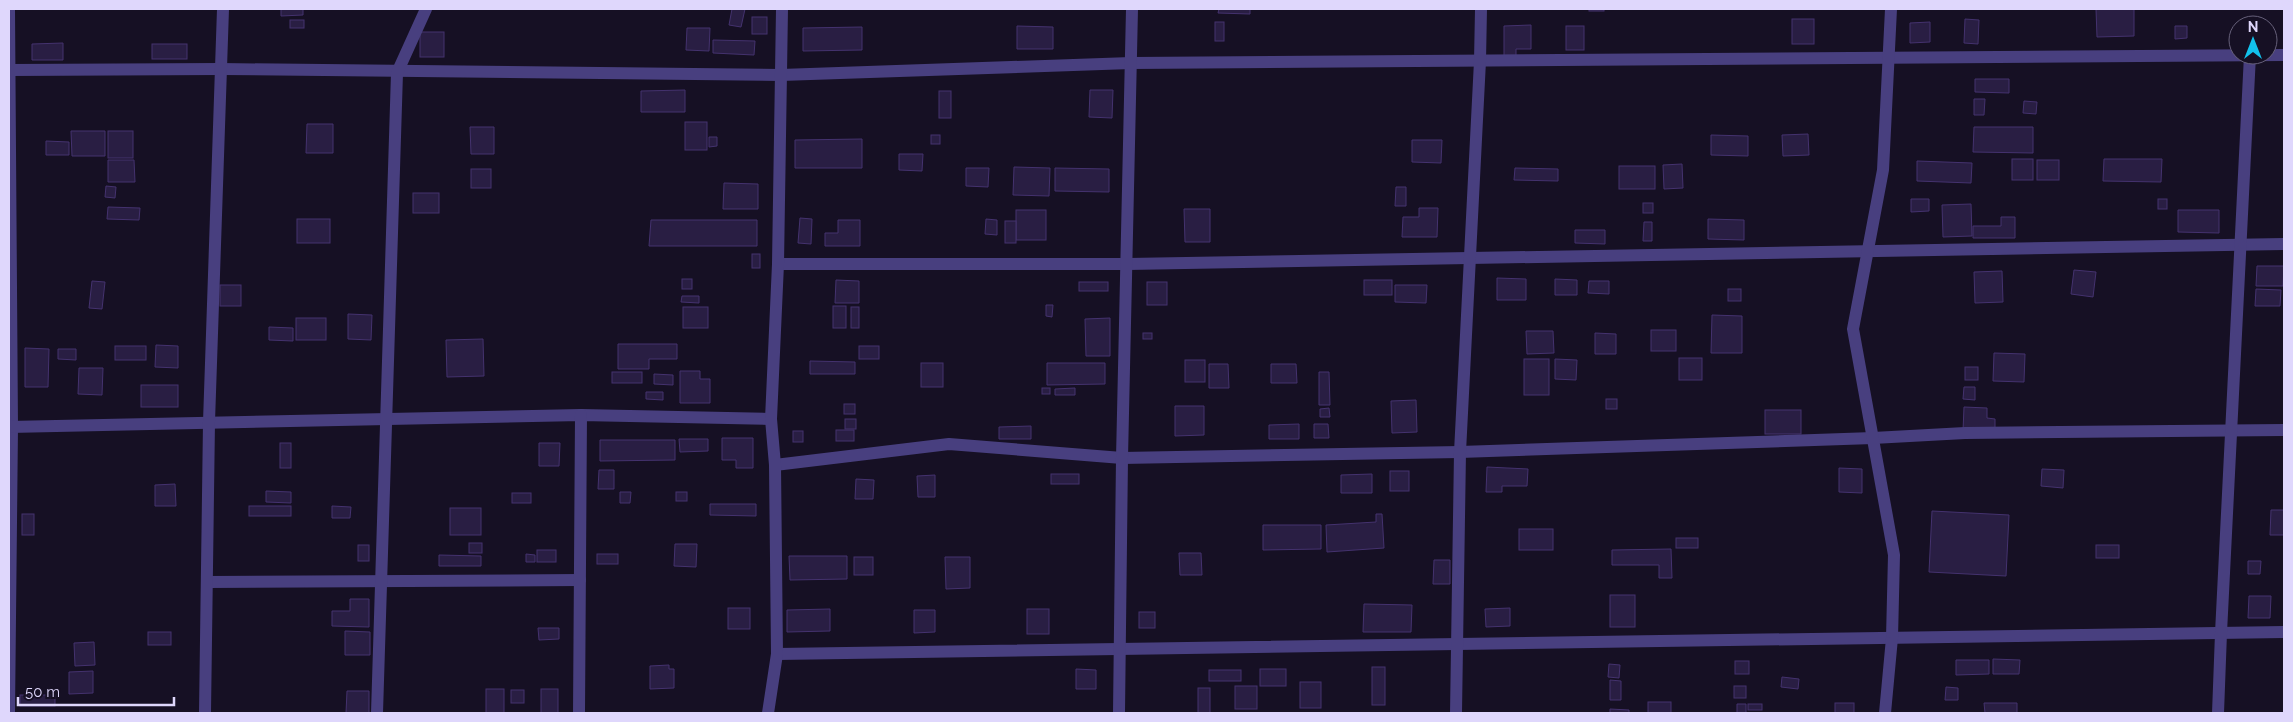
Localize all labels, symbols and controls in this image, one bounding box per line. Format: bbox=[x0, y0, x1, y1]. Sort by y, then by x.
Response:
north arrow bbox=[2228, 15, 2278, 65]
text: N bbox=[2248, 19, 2258, 35]
scale bar bbox=[18, 674, 174, 706]
text: 50 m bbox=[25, 683, 60, 701]

